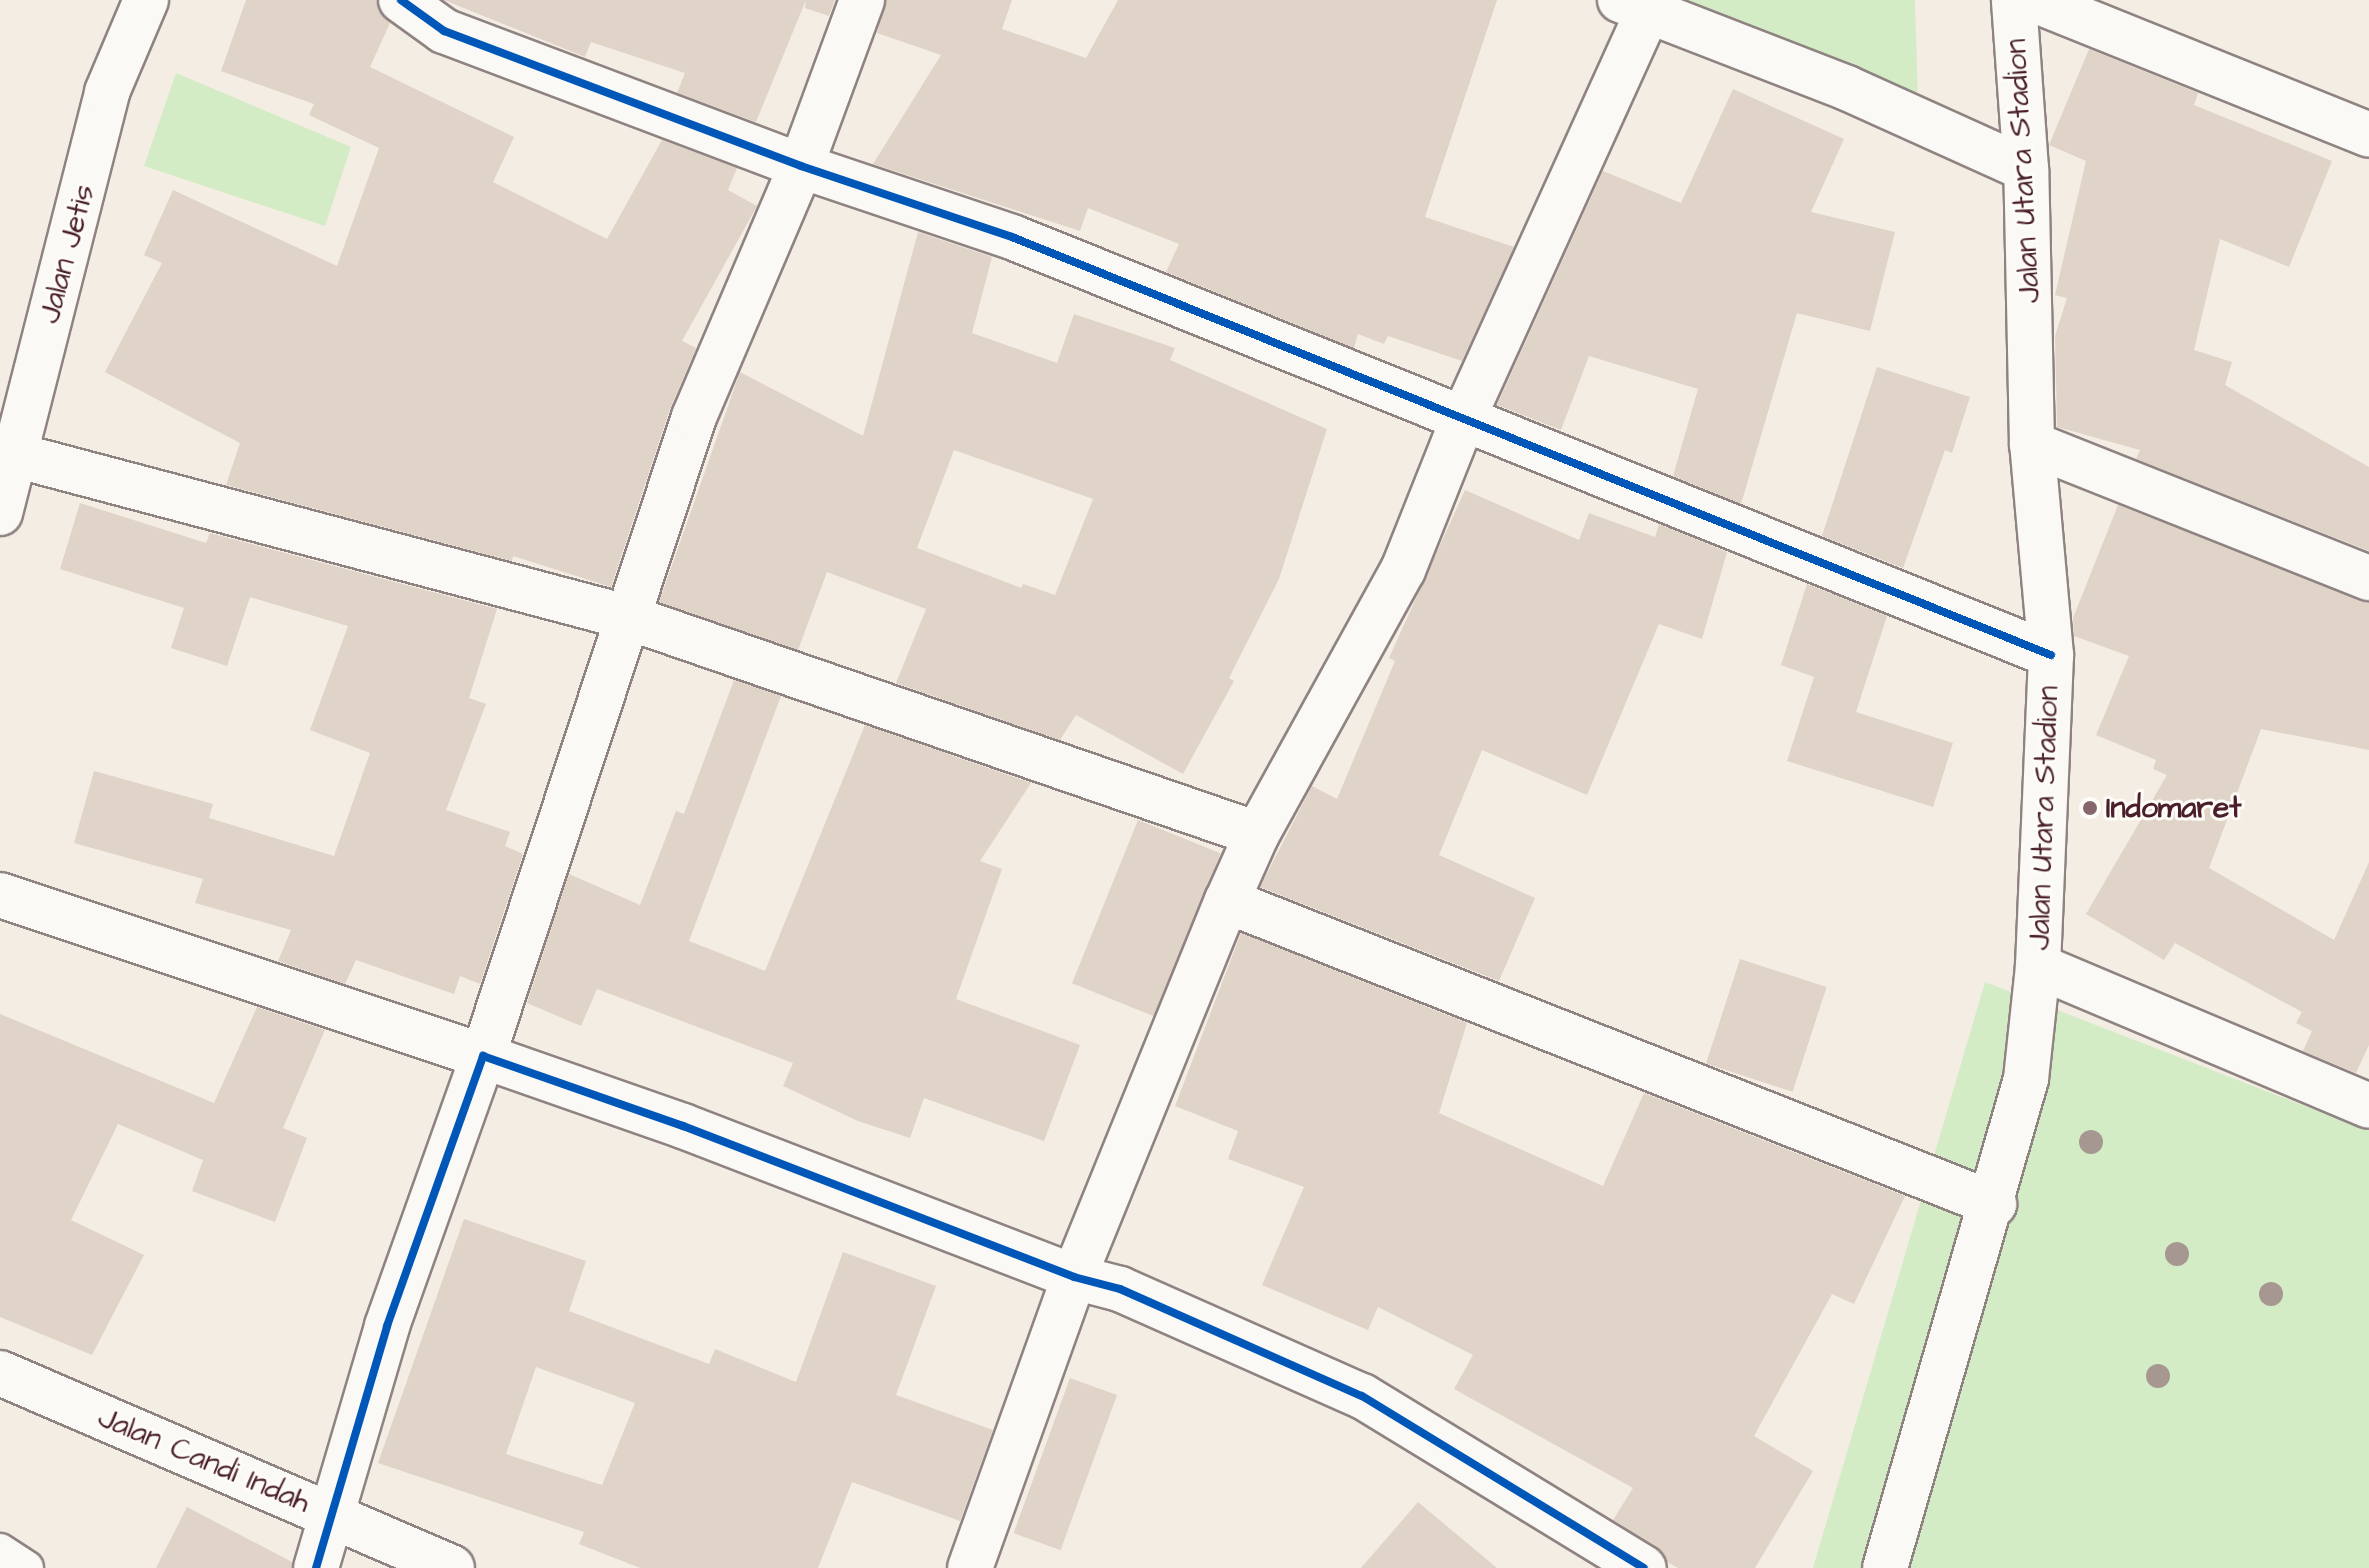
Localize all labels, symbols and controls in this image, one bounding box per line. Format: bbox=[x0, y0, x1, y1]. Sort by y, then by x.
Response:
street label: Jalan Utara Stadion bbox=[1998, 38, 2048, 304]
street label: Jalan Jetis bbox=[31, 181, 103, 327]
street label: Jalan Utara Stadion bbox=[2021, 685, 2067, 951]
place label: Indomaret bbox=[2106, 790, 2241, 826]
marker: Indomaret bbox=[2081, 799, 2099, 817]
street label: Jalan Candi Indah bbox=[93, 1399, 315, 1521]

